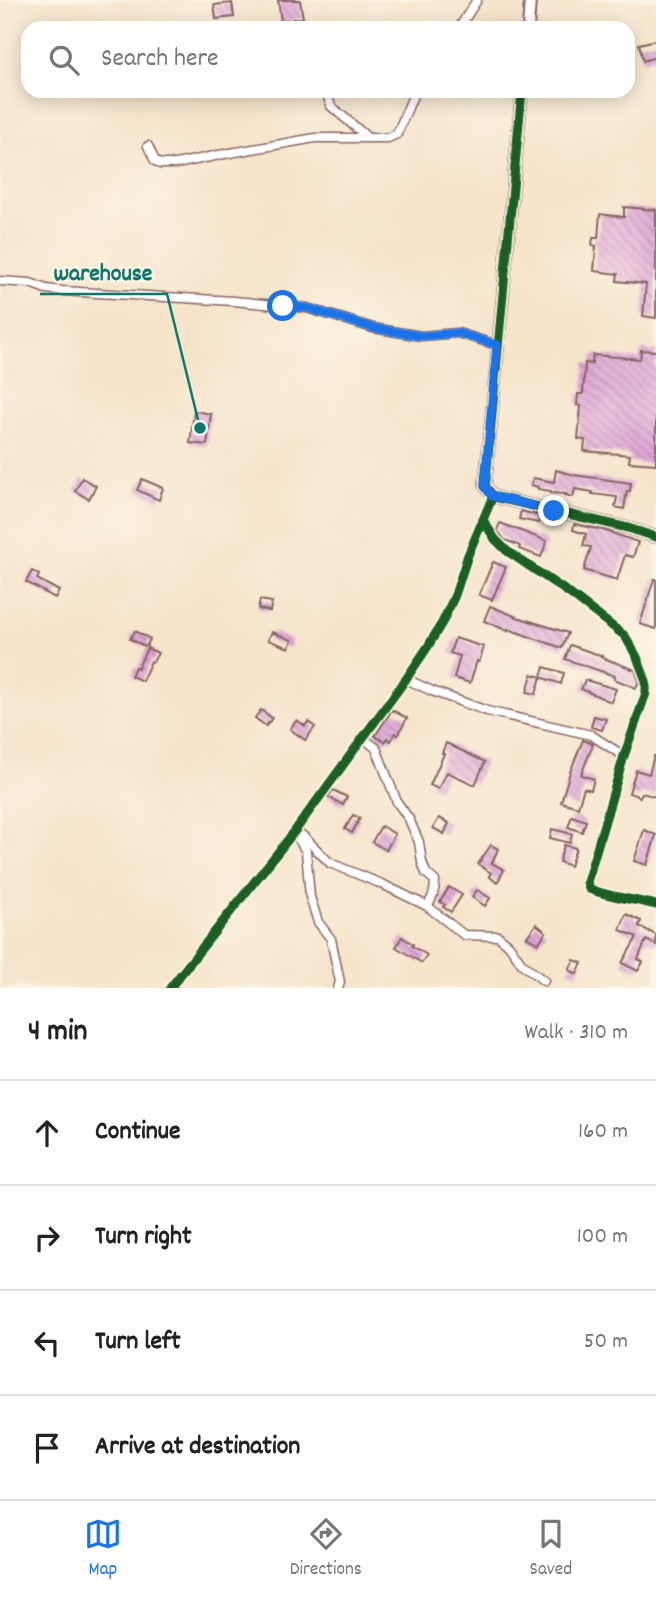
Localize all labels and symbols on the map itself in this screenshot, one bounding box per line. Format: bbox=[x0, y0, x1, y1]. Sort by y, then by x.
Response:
callout: warehouse bbox=[40, 249, 167, 294]
text: warehouse bbox=[54, 258, 153, 292]
route start bbox=[267, 290, 298, 321]
route end bbox=[538, 495, 569, 526]

